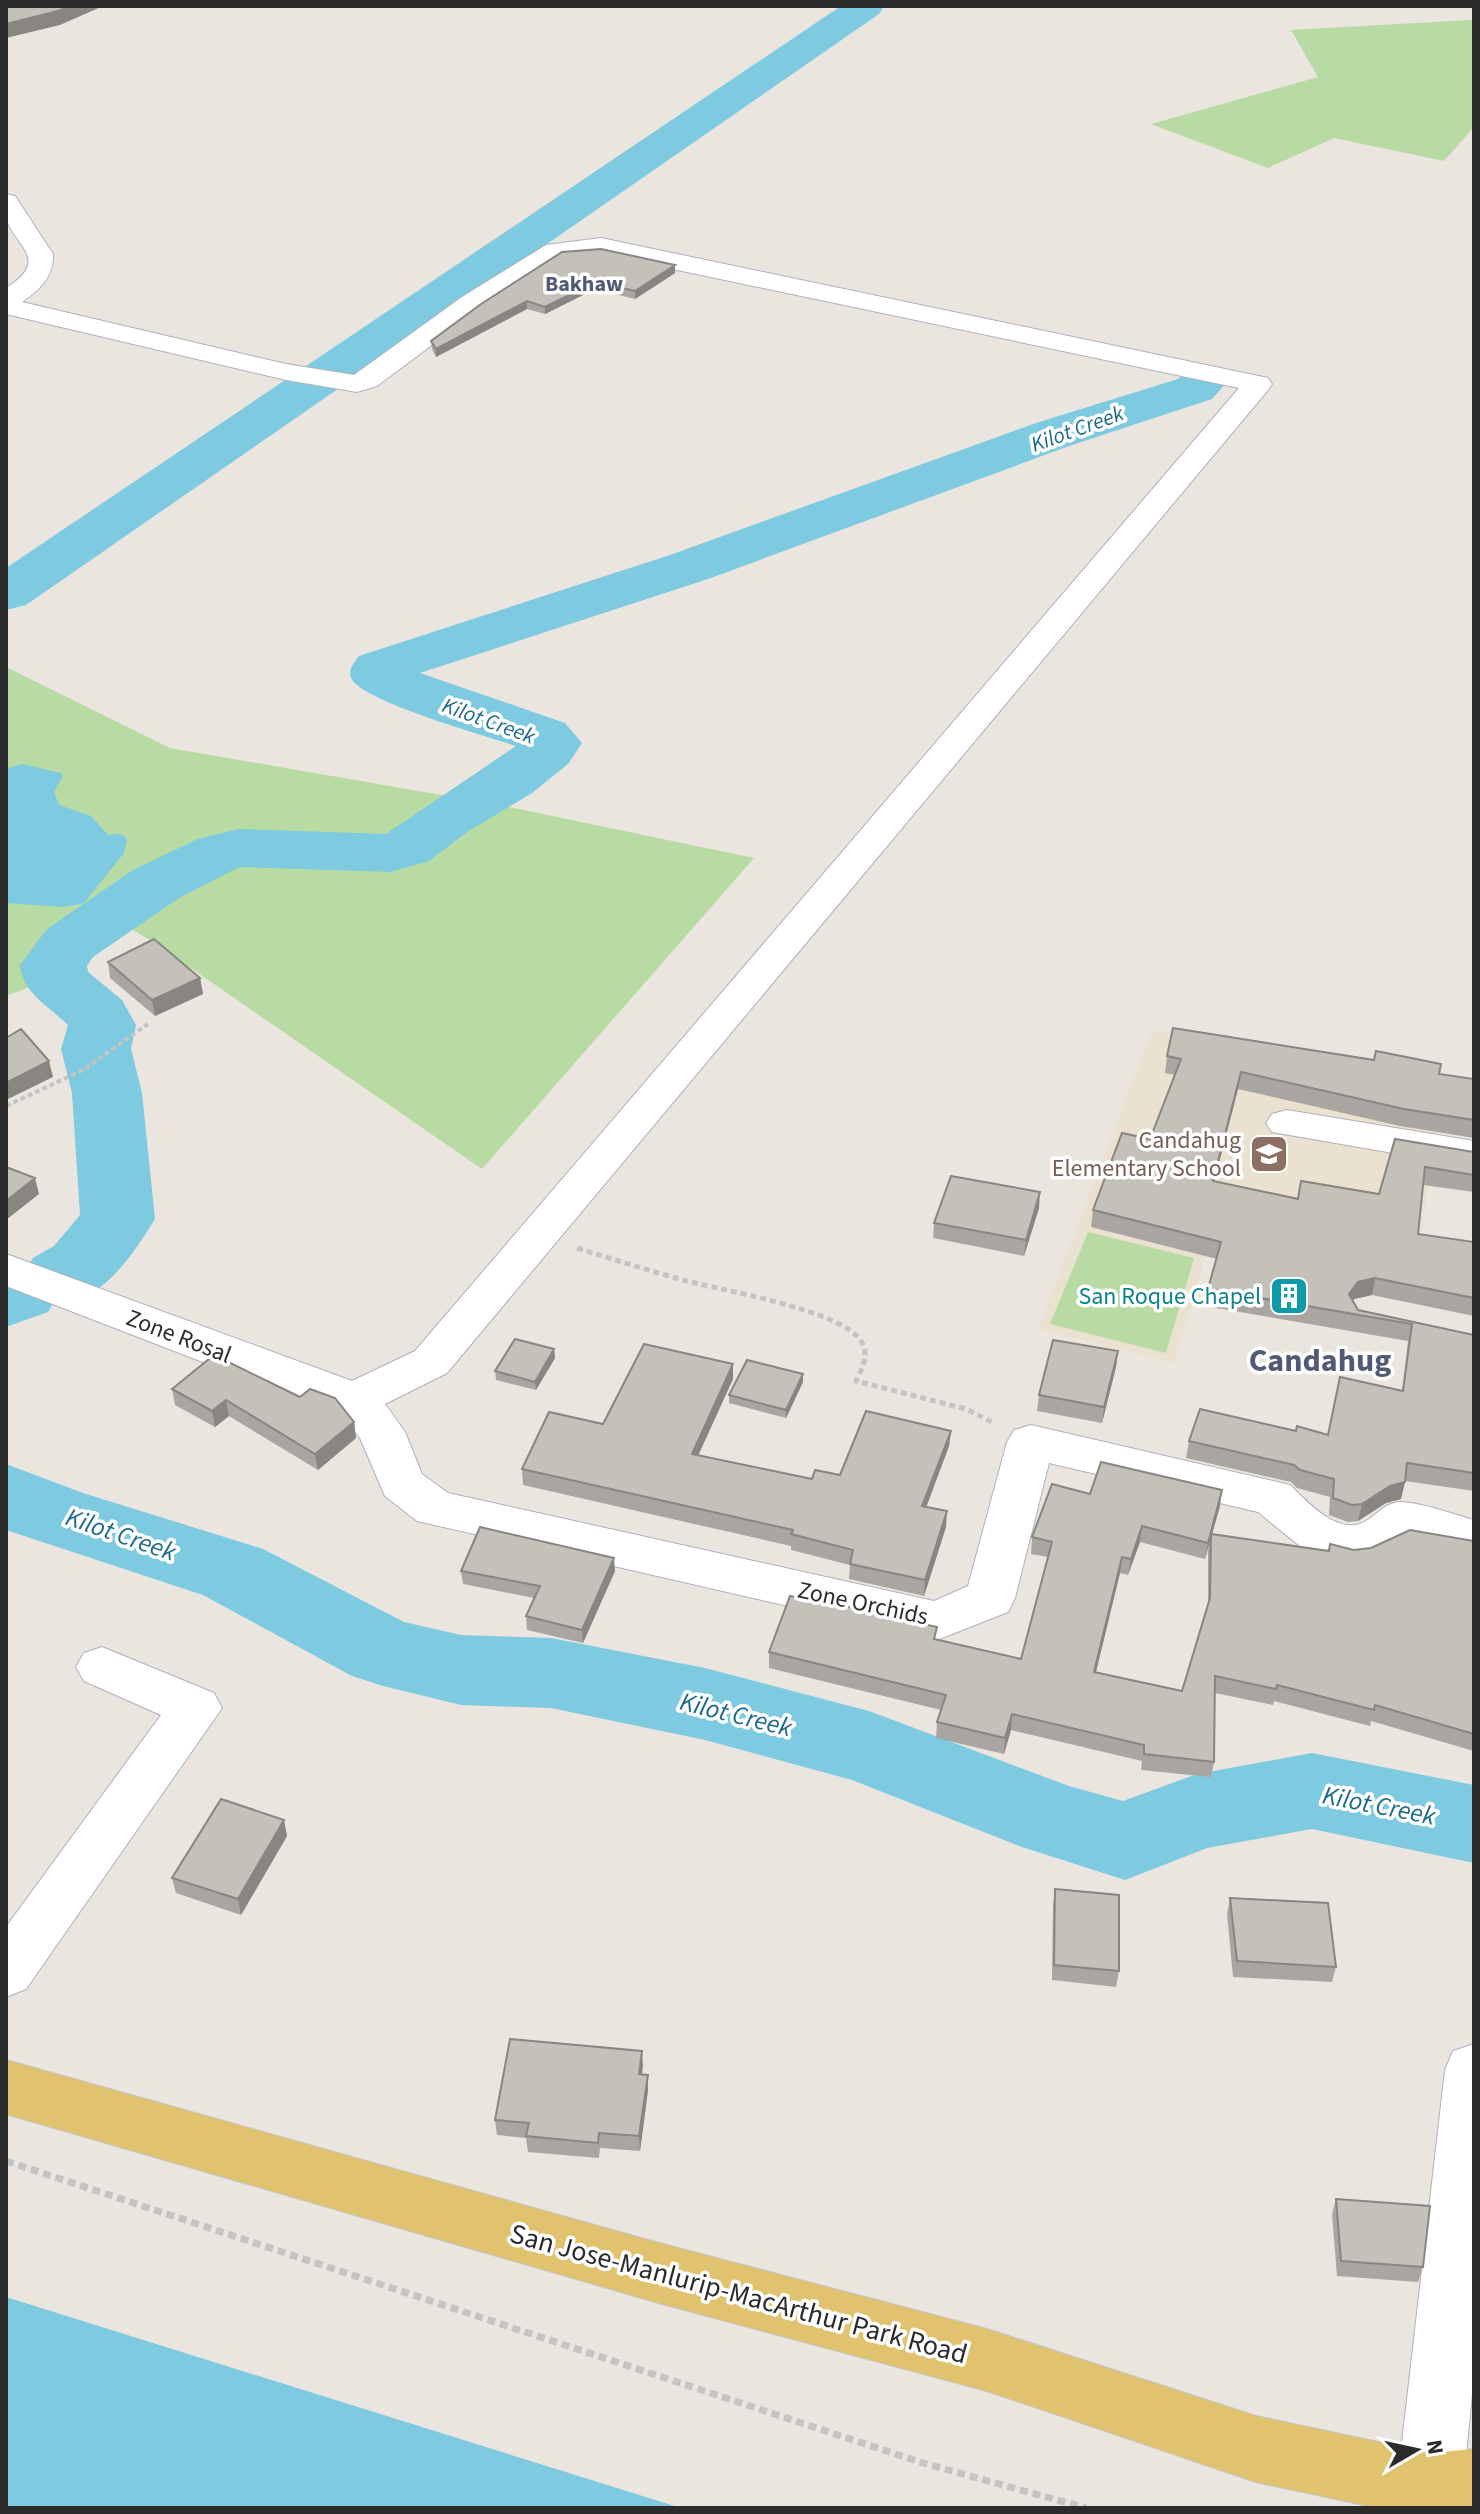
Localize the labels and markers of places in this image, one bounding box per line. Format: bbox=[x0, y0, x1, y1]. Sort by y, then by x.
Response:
place label: Candahug Elementary School bbox=[1052, 1123, 1241, 1186]
school or university icon: Candahug Elementary School bbox=[1248, 1133, 1290, 1175]
building icon: San Roque Chapel bbox=[1268, 1275, 1310, 1317]
place label: San Roque Chapel bbox=[1078, 1279, 1261, 1314]

